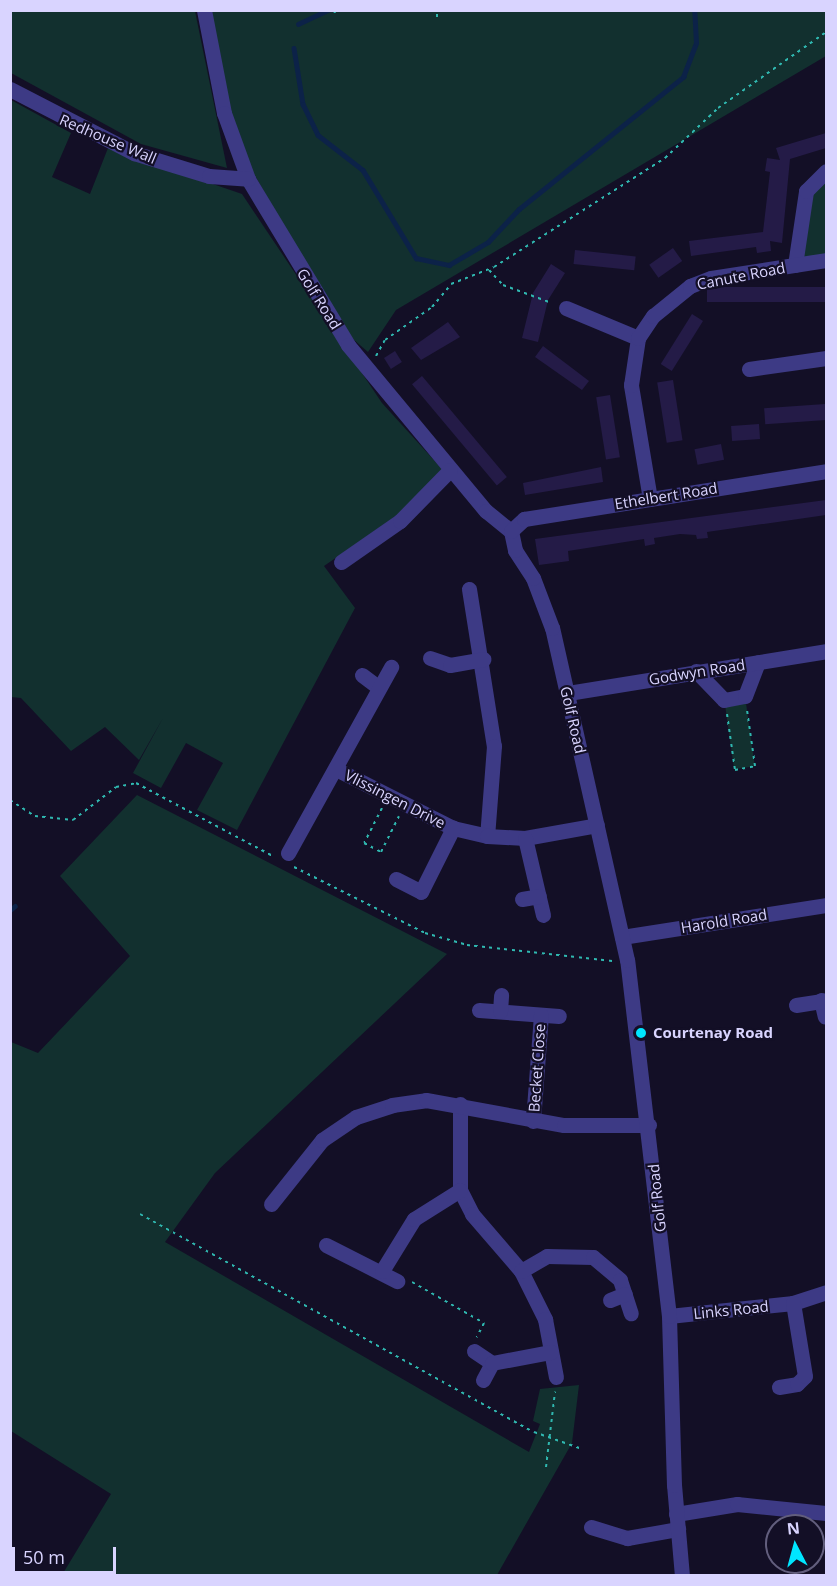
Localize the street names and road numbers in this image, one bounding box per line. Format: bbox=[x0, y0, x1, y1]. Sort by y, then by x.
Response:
street label: Redhouse Wall bbox=[57, 110, 159, 168]
street label: Canute Road bbox=[695, 259, 787, 293]
street label: Golf Road bbox=[293, 265, 345, 333]
street label: Ethelbert Road bbox=[613, 479, 719, 513]
street label: Godwyn Road bbox=[648, 656, 746, 688]
street label: Golf Road bbox=[557, 685, 589, 755]
street label: Vlissingen Drive bbox=[342, 766, 448, 832]
street label: Harold Road bbox=[680, 905, 768, 937]
street label: Becket Close bbox=[525, 1023, 549, 1113]
street label: Golf Road bbox=[644, 1163, 670, 1233]
street label: Links Road bbox=[692, 1297, 770, 1323]

